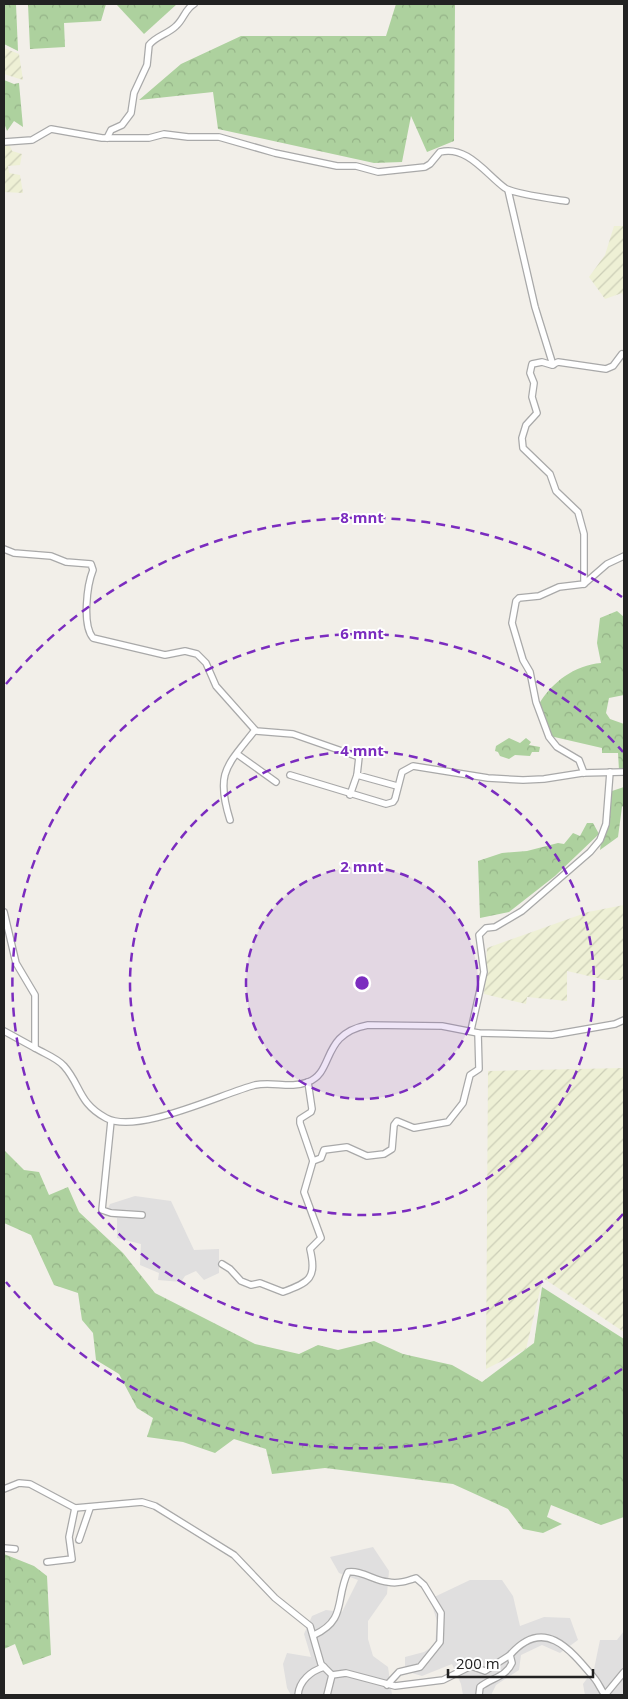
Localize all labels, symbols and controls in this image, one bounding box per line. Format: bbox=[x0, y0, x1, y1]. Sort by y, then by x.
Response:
text: 8 mnt bbox=[340, 507, 384, 527]
text: 6 mnt bbox=[340, 623, 384, 643]
text: 4 mnt bbox=[340, 740, 384, 760]
text: 2 mnt bbox=[340, 856, 384, 876]
centre of rings bbox=[353, 974, 371, 992]
scale bar bbox=[448, 1646, 593, 1678]
text: 200 m bbox=[456, 1653, 500, 1673]

